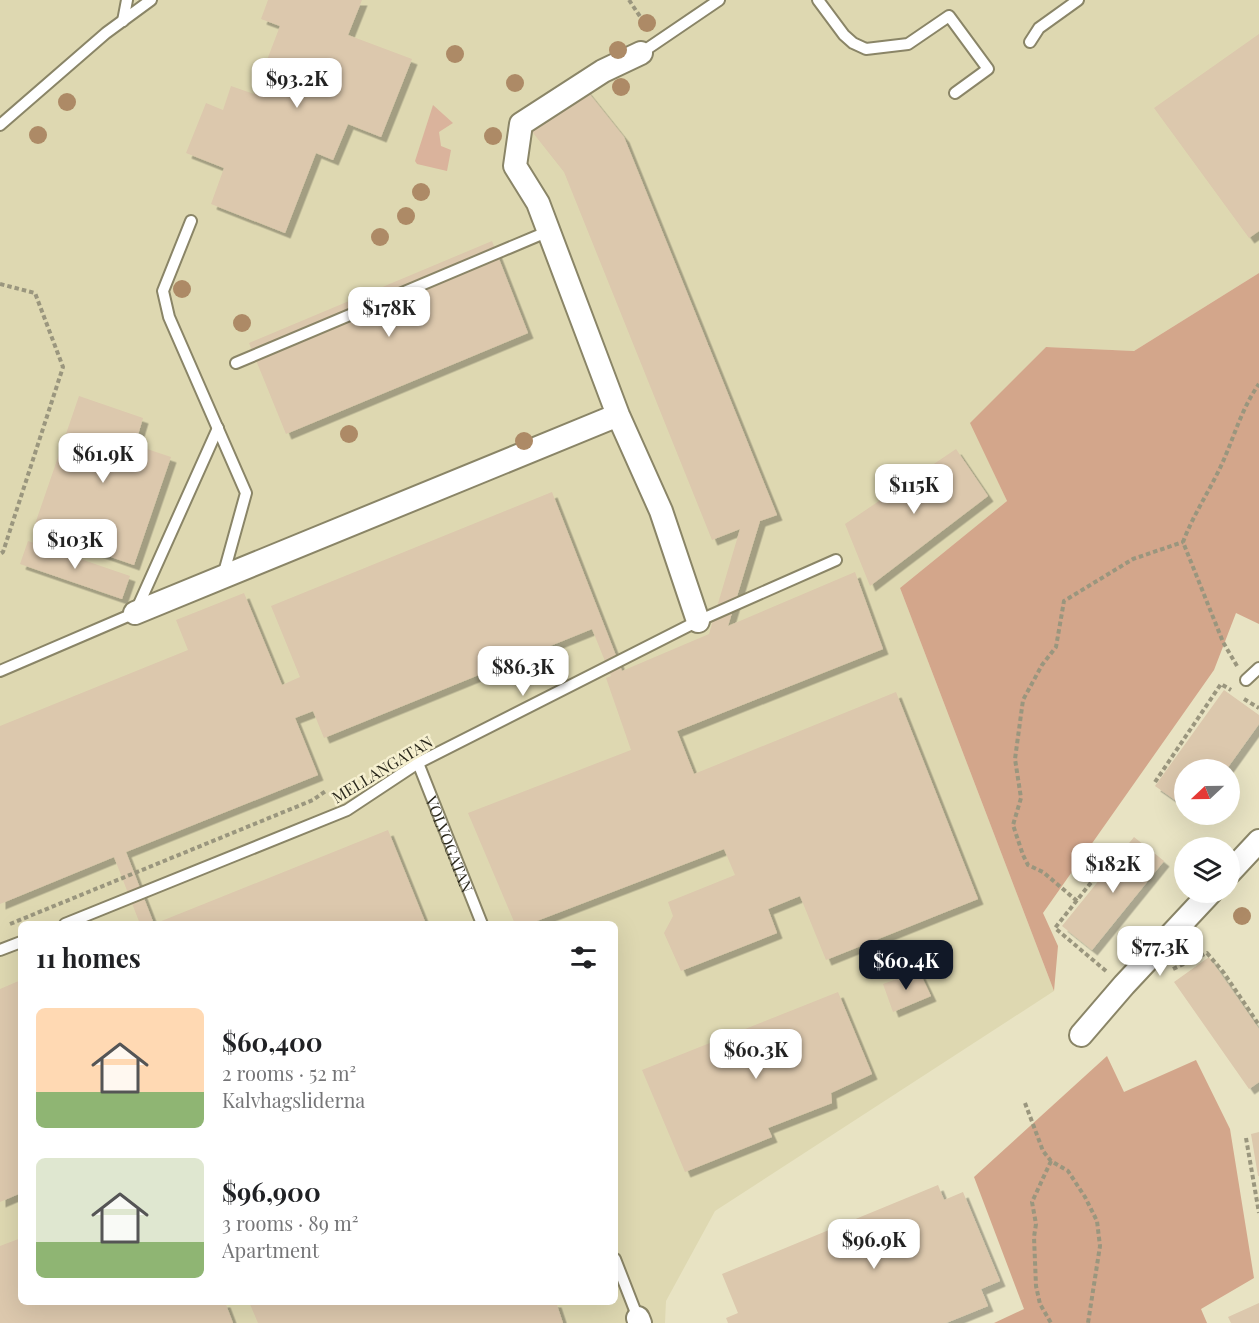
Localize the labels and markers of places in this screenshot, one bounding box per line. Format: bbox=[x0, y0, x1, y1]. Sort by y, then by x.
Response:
pin: $93.2K bbox=[248, 58, 346, 109]
pin: $178K bbox=[347, 287, 431, 338]
pin: $61.9K bbox=[54, 433, 152, 484]
pin: $115K bbox=[872, 464, 956, 515]
pin: $103K bbox=[33, 519, 117, 570]
pin: $86.3K bbox=[474, 646, 572, 697]
pin: $182K bbox=[1071, 843, 1155, 894]
pin: $77.3K bbox=[1111, 926, 1209, 977]
pin: $60.4K bbox=[857, 940, 955, 991]
pin: $60.3K bbox=[707, 1029, 805, 1080]
pin: $96.9K bbox=[825, 1219, 923, 1270]

